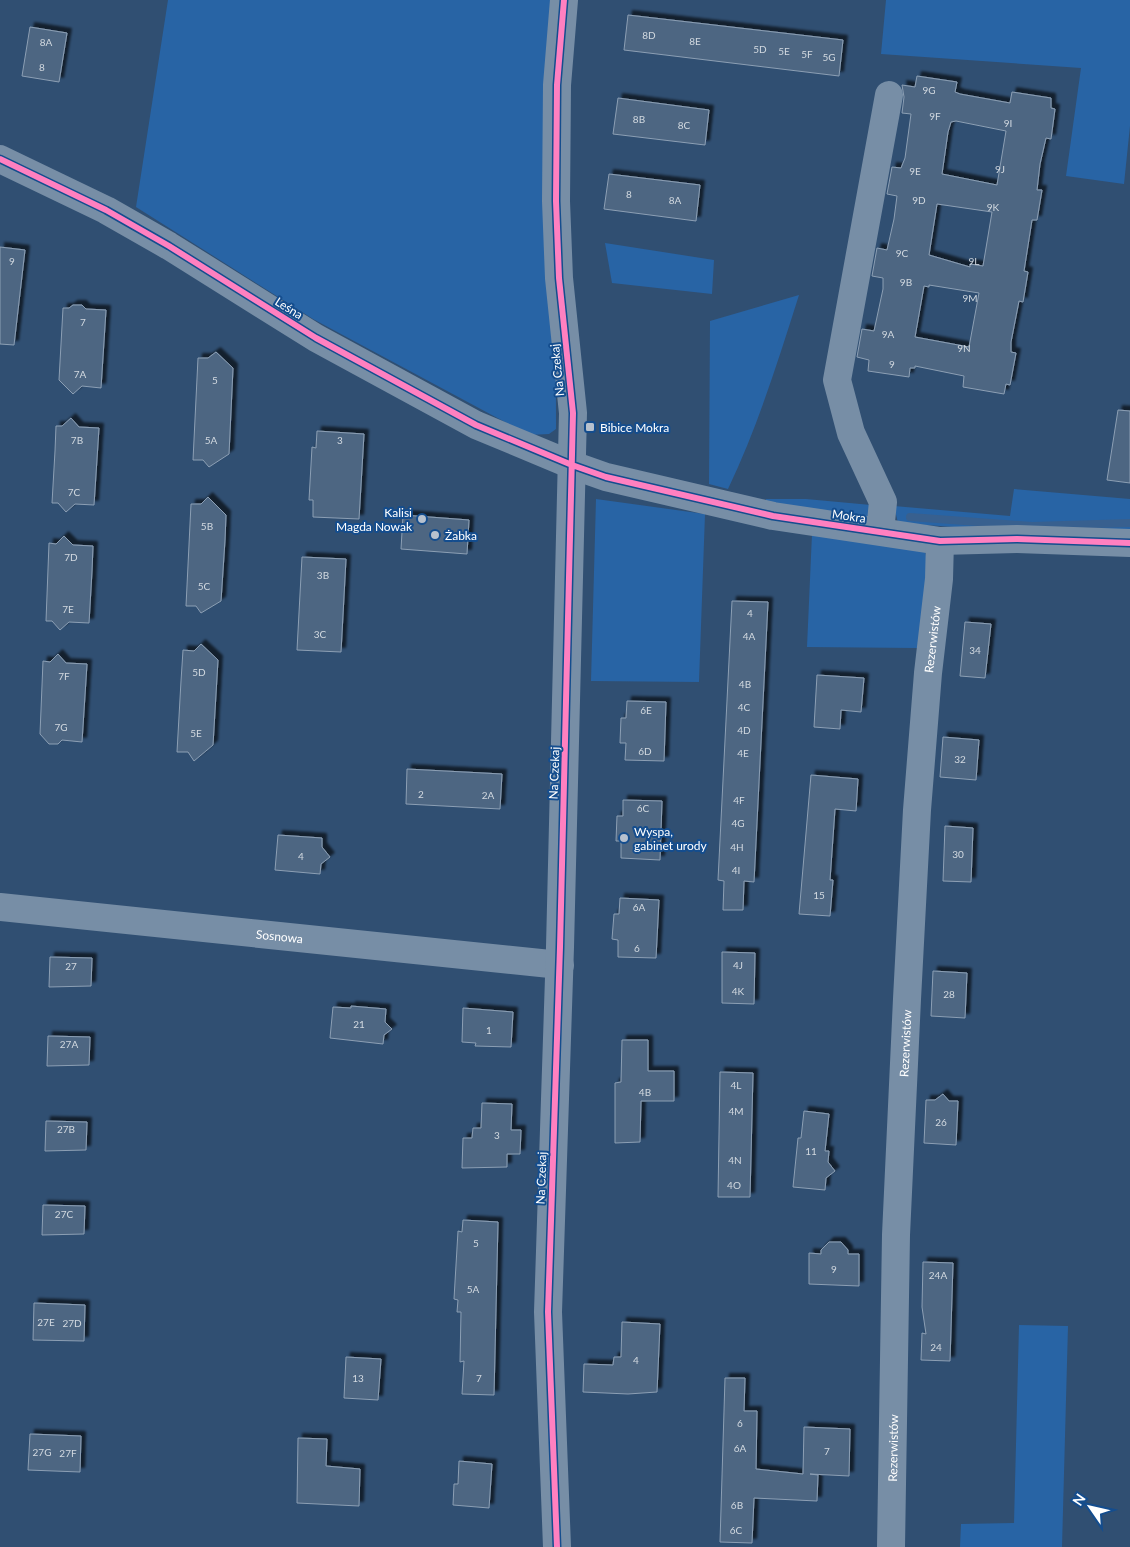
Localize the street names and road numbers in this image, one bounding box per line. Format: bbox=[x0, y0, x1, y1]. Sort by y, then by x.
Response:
street label: Leśna bbox=[272, 294, 306, 322]
street label: Na Czekaj bbox=[547, 343, 567, 397]
street label: Mokra bbox=[831, 506, 867, 526]
street label: Rezerwistów bbox=[921, 604, 943, 674]
street label: Na Czekaj bbox=[546, 746, 562, 800]
street label: Sosnowa bbox=[255, 926, 304, 946]
street label: Rezerwistów bbox=[896, 1009, 914, 1077]
street label: Na Czekaj bbox=[533, 1151, 549, 1205]
street label: Rezerwistów bbox=[885, 1414, 901, 1482]

